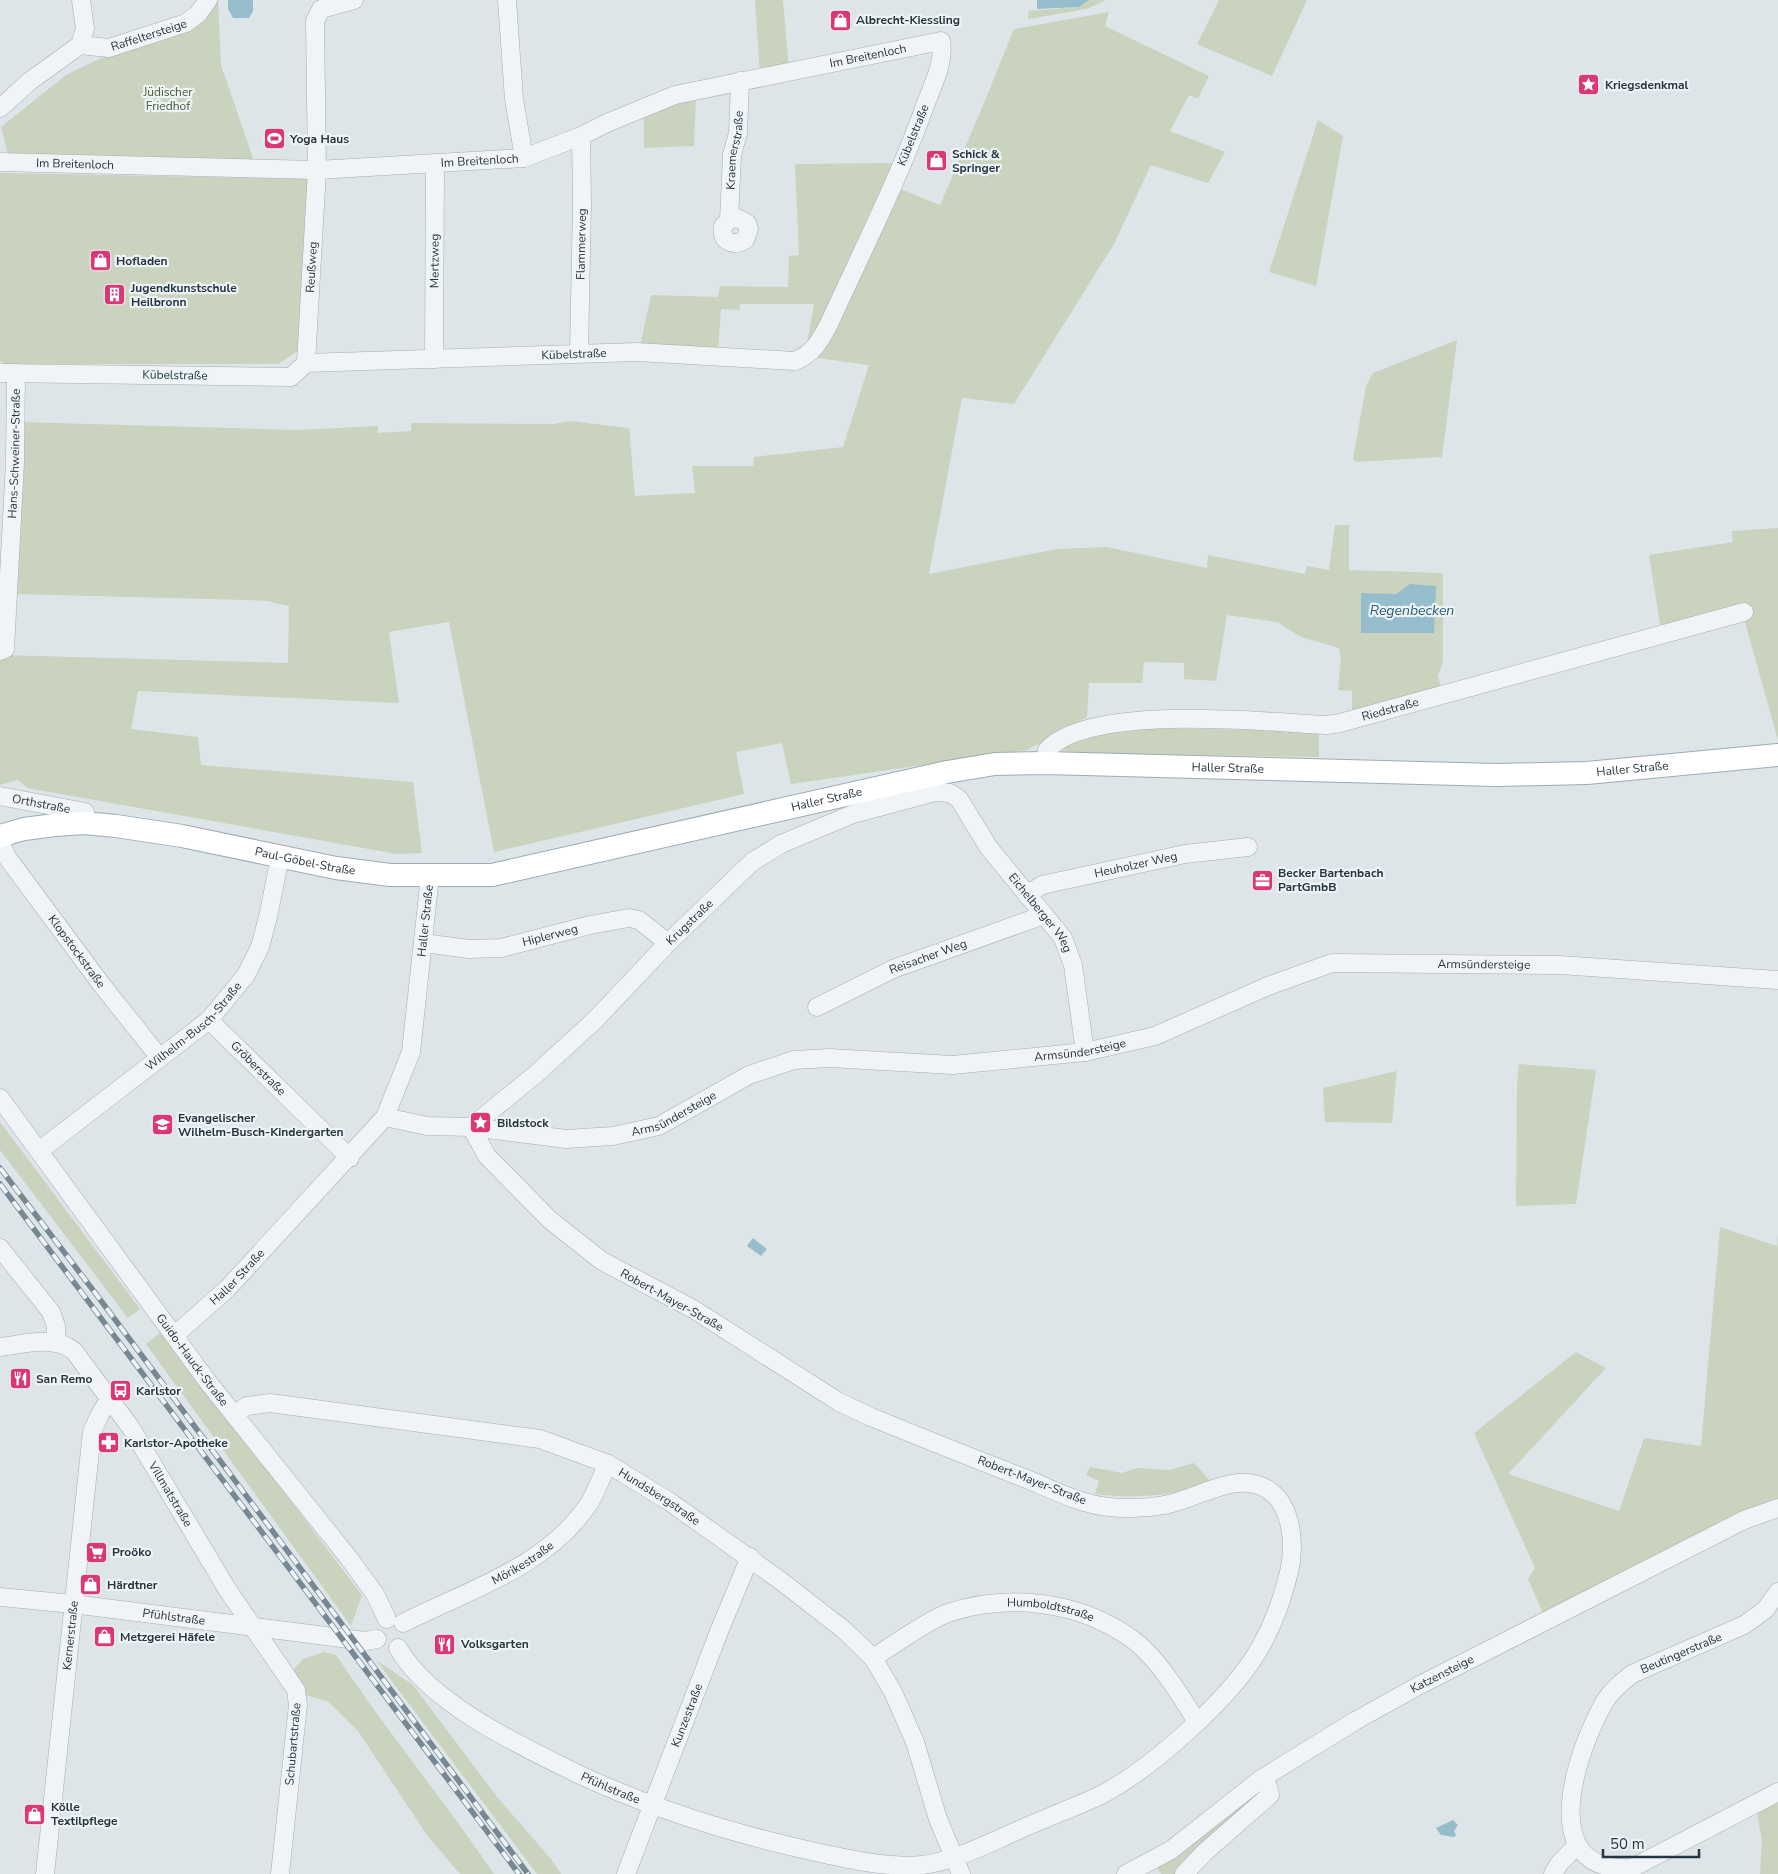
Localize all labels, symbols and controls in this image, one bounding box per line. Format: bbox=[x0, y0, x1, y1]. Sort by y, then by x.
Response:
shop icon: Albrecht-Kiessling bbox=[828, 8, 852, 32]
place label: Albrecht-Kiessling bbox=[856, 12, 960, 28]
street label: Raffeltersteige bbox=[109, 15, 189, 55]
street label: Im Breitenloch bbox=[828, 40, 908, 71]
place icon: Kriegsdenkmal bbox=[1577, 73, 1601, 97]
place label: Kriegsdenkmal bbox=[1605, 77, 1689, 93]
park label: Jüdischer Friedhof bbox=[142, 84, 193, 114]
street label: Kübelstraße bbox=[893, 102, 933, 168]
street label: Kraemerstraße bbox=[722, 110, 747, 190]
sports icon: Yoga Haus bbox=[262, 127, 286, 151]
place label: Yoga Haus bbox=[289, 131, 349, 147]
place label: Schick & Springer bbox=[952, 146, 1000, 176]
shop icon: Schick & Springer bbox=[924, 149, 948, 173]
street label: Im Breitenloch bbox=[440, 150, 519, 171]
street label: Im Breitenloch bbox=[36, 155, 114, 173]
street label: Flammerweg bbox=[572, 208, 590, 280]
street label: Mertzweg bbox=[426, 234, 443, 288]
street label: Reußweg bbox=[302, 241, 321, 293]
shop icon: Hofladen bbox=[88, 249, 112, 273]
place label: Hofladen bbox=[116, 253, 168, 269]
place label: Jugendkunstschule Heilbronn bbox=[130, 280, 237, 310]
building icon: Jugendkunstschule Heilbronn bbox=[103, 283, 127, 307]
street label: Kübelstraße bbox=[541, 345, 607, 363]
street label: Kübelstraße bbox=[142, 366, 208, 384]
street label: Hans-Schweiner-Straße bbox=[4, 389, 24, 519]
water label: Regenbecken bbox=[1370, 601, 1454, 620]
street label: Riedstraße bbox=[1360, 694, 1421, 725]
street label: Haller Straße bbox=[1596, 757, 1669, 780]
street label: Haller Straße bbox=[1191, 759, 1264, 777]
street label: Haller Straße bbox=[790, 783, 864, 815]
street label: Orthstraße bbox=[11, 790, 72, 817]
street label: Paul-Göbel-Straße bbox=[254, 843, 356, 878]
street label: Heuholzer Weg bbox=[1093, 848, 1179, 881]
place label: Becker Bartenbach PartGmbB bbox=[1278, 865, 1384, 895]
office icon: Becker Bartenbach PartGmbB bbox=[1250, 868, 1274, 892]
street label: Eichelberger Weg bbox=[1005, 870, 1076, 955]
street label: Haller Straße bbox=[413, 884, 437, 958]
street label: Krugstraße bbox=[663, 896, 717, 949]
street label: Klopstockstraße bbox=[45, 912, 109, 991]
street label: Hiplerweg bbox=[520, 920, 580, 950]
street label: Reisacher Weg bbox=[887, 935, 969, 978]
street label: Armsündersteige bbox=[1437, 956, 1530, 973]
street label: Wilhelm-Busch-Straße bbox=[142, 978, 245, 1074]
street label: Armsündersteige bbox=[1033, 1035, 1127, 1065]
street label: Gröberstraße bbox=[227, 1038, 289, 1099]
street label: Armsündersteige bbox=[630, 1087, 719, 1140]
place label: Evangelischer Wilhelm-Busch-Kindergarten bbox=[178, 1110, 344, 1140]
place icon: Bildstock bbox=[469, 1111, 493, 1135]
school or university icon: Evangelischer Wilhelm-Busch-Kindergarten bbox=[150, 1113, 174, 1137]
place label: Bildstock bbox=[497, 1115, 549, 1131]
street label: Haller Straße bbox=[206, 1246, 268, 1309]
street label: Robert-Mayer-Straße bbox=[618, 1265, 726, 1335]
street label: Guido-Hauck-Straße bbox=[153, 1310, 232, 1409]
restaurant icon: San Remo bbox=[8, 1367, 32, 1391]
place label: San Remo bbox=[36, 1371, 93, 1387]
bus stop icon: Karlstor bbox=[108, 1379, 132, 1403]
place label: Karlstor bbox=[136, 1383, 181, 1399]
pharmacy icon: Karlstor-Apotheke bbox=[96, 1431, 120, 1455]
place label: Karlstor-Apotheke bbox=[124, 1435, 228, 1451]
street label: Robert-Mayer-Straße bbox=[975, 1452, 1089, 1508]
street label: Villmatstraße bbox=[144, 1458, 196, 1530]
street label: Hundsbergstraße bbox=[615, 1464, 703, 1529]
street label: Mörikestraße bbox=[489, 1537, 557, 1588]
supermarket icon: Proöko bbox=[84, 1540, 108, 1564]
place label: Proöko bbox=[112, 1544, 151, 1560]
shop icon: Härdtner bbox=[79, 1573, 103, 1597]
place label: Härdtner bbox=[107, 1577, 158, 1593]
street label: Humboldtstraße bbox=[1007, 1594, 1097, 1625]
street label: Kernerstraße bbox=[59, 1600, 82, 1671]
street label: Pfühlstraße bbox=[142, 1605, 206, 1629]
shop icon: Metzgerei Häfele bbox=[92, 1625, 116, 1649]
place label: Metzgerei Häfele bbox=[120, 1629, 216, 1645]
street label: Beutingerstraße bbox=[1638, 1629, 1724, 1677]
restaurant icon: Volksgarten bbox=[433, 1632, 457, 1656]
place label: Volksgarten bbox=[460, 1636, 529, 1652]
street label: Katzensteige bbox=[1407, 1651, 1476, 1697]
street label: Kunzestraße bbox=[667, 1681, 706, 1749]
street label: Schubartstraße bbox=[281, 1702, 305, 1786]
street label: Pfühlstraße bbox=[578, 1768, 642, 1808]
place label: Kölle Textilpflege bbox=[51, 1799, 118, 1829]
shop icon: Kölle Textilpflege bbox=[23, 1802, 47, 1826]
scale bar bbox=[1603, 1826, 1699, 1858]
text: 50 m bbox=[1610, 1834, 1645, 1854]

